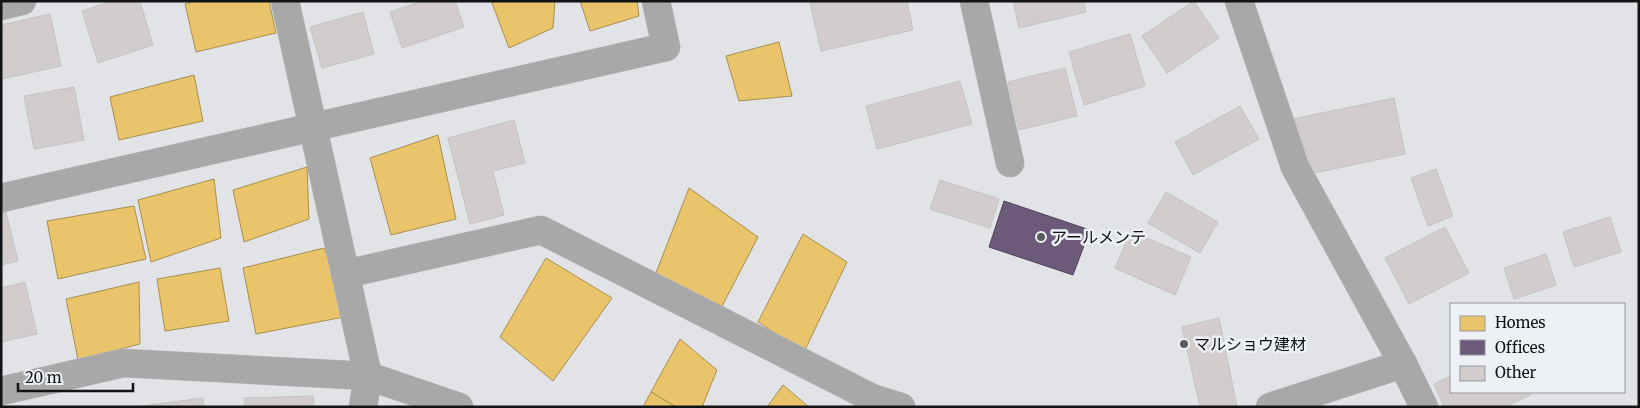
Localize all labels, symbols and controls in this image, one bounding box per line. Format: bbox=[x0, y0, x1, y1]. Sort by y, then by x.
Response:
place label: アールメンテ bbox=[1051, 227, 1146, 247]
marker: アールメンテ bbox=[1035, 231, 1047, 243]
legend bbox=[1450, 303, 1625, 393]
text: Homes bbox=[1495, 313, 1546, 332]
place label: マルショウ建材 bbox=[1194, 334, 1306, 354]
marker: マルショウ建材 bbox=[1178, 338, 1190, 350]
text: Offices bbox=[1495, 338, 1545, 357]
scale bar bbox=[18, 360, 132, 392]
text: Other bbox=[1495, 363, 1537, 382]
text: 20 m bbox=[25, 368, 62, 387]

